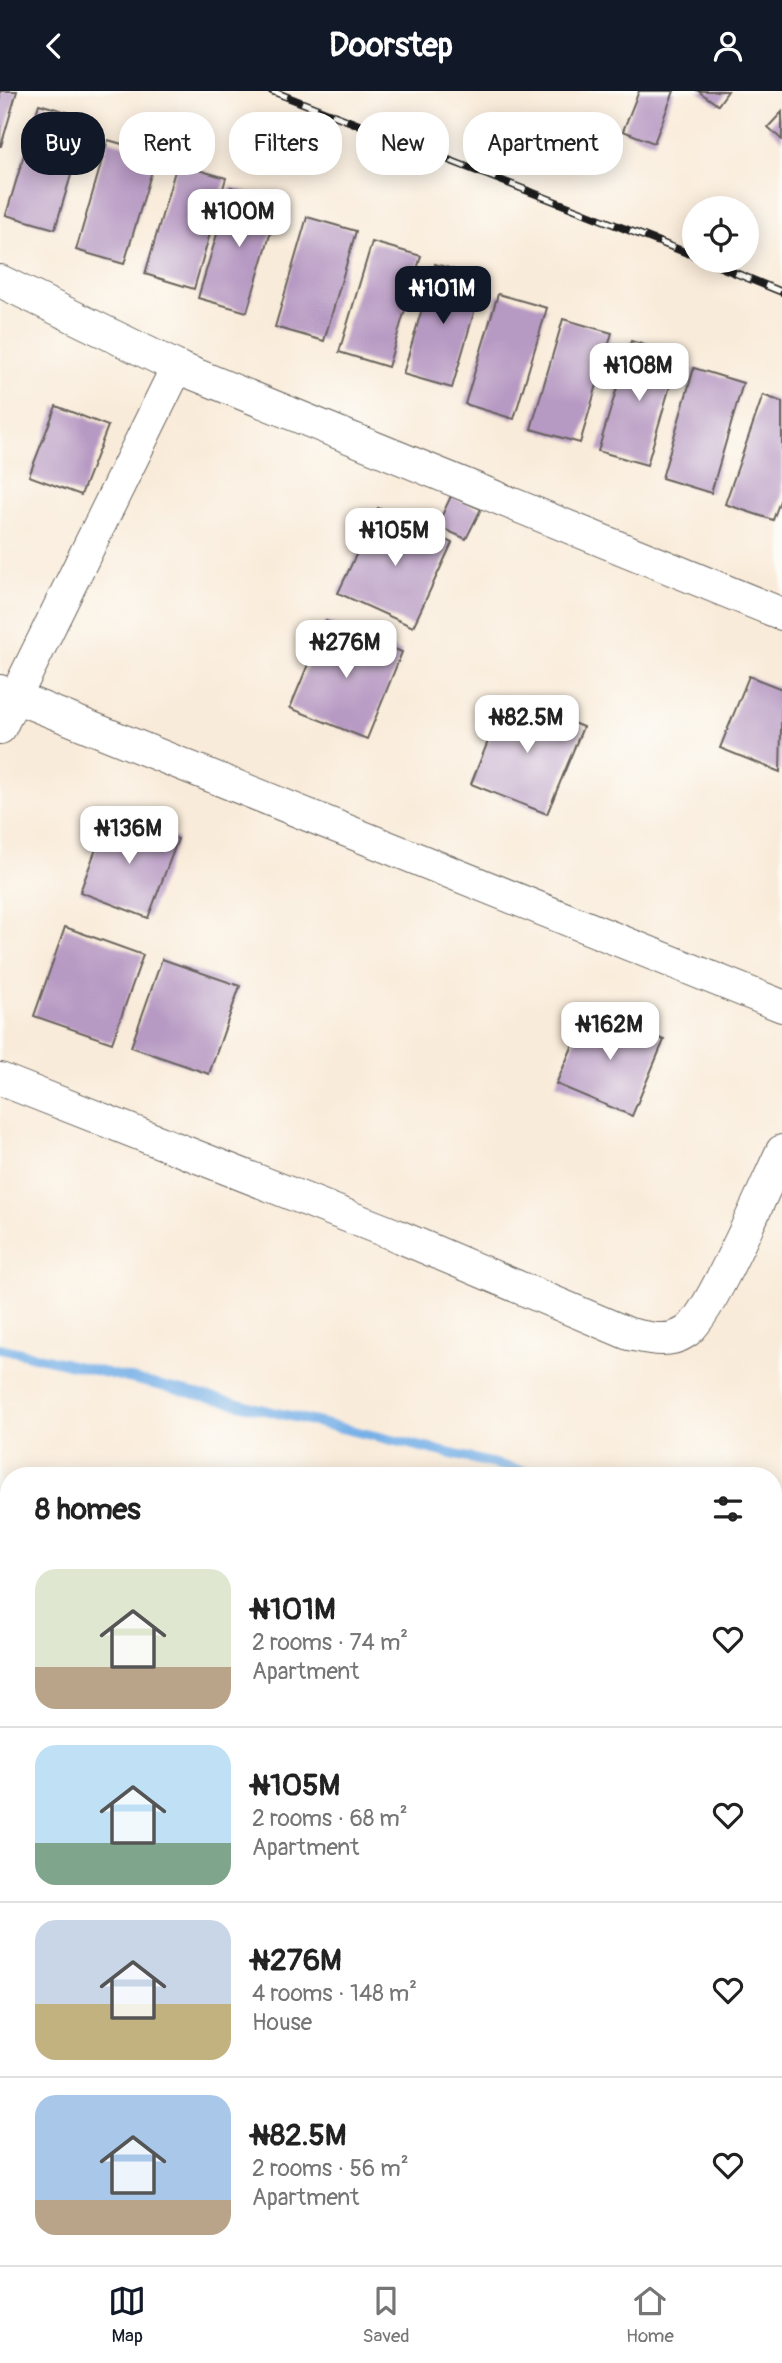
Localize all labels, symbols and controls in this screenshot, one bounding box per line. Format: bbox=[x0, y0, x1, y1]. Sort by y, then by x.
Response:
text: Doorstep bbox=[329, 26, 453, 66]
icon: back bbox=[35, 27, 73, 65]
icon: person bbox=[709, 27, 747, 65]
chip: Buy bbox=[21, 112, 105, 175]
chip: Rent bbox=[119, 112, 215, 175]
chip: Filters bbox=[229, 112, 342, 175]
chip: New bbox=[356, 112, 449, 175]
chip: Apartment bbox=[463, 112, 623, 175]
pin: ₦100M bbox=[190, 190, 288, 249]
map controls bbox=[682, 196, 759, 273]
button: locate bbox=[682, 196, 759, 273]
text: ₦100M bbox=[204, 197, 274, 226]
pin: ₦101M bbox=[394, 267, 492, 326]
text: ₦101M bbox=[411, 274, 475, 303]
pin: ₦108M bbox=[590, 343, 688, 403]
text: ₦108M bbox=[606, 351, 672, 380]
pin: ₦105M bbox=[346, 509, 444, 568]
text: ₦105M bbox=[361, 516, 429, 545]
pin: ₦276M bbox=[297, 621, 395, 680]
text: ₦276M bbox=[312, 628, 380, 657]
pin: ₦82.5M bbox=[470, 695, 584, 755]
text: ₦82.5M bbox=[491, 703, 563, 732]
pin: ₦136M bbox=[80, 807, 178, 866]
text: ₦136M bbox=[96, 814, 162, 843]
pin: ₦162M bbox=[561, 1003, 659, 1062]
text: ₦162M bbox=[577, 1010, 643, 1039]
icon: filters bbox=[709, 1490, 747, 1528]
text: 8 homes bbox=[35, 1491, 141, 1528]
text: ₦101M bbox=[252, 1591, 336, 1628]
icon: home bbox=[91, 1597, 175, 1681]
icon: heart bbox=[709, 1620, 747, 1658]
text: 2 rooms · 74 m² bbox=[252, 1628, 408, 1657]
text: Apartment bbox=[252, 1657, 359, 1686]
text: ₦105M bbox=[252, 1767, 340, 1804]
icon: home bbox=[91, 1773, 175, 1857]
icon: heart bbox=[709, 1796, 747, 1834]
text: 2 rooms · 68 m² bbox=[252, 1804, 408, 1833]
text: Apartment bbox=[252, 1833, 359, 1862]
text: ₦276M bbox=[252, 1942, 342, 1979]
icon: home bbox=[91, 1948, 175, 2032]
icon: heart bbox=[709, 1971, 747, 2009]
text: 4 rooms · 148 m² bbox=[252, 1979, 417, 2008]
text: House bbox=[252, 2008, 312, 2037]
text: ₦82.5M bbox=[252, 2117, 346, 2154]
icon: home bbox=[91, 2123, 175, 2207]
icon: heart bbox=[709, 2146, 747, 2184]
text: 2 rooms · 56 m² bbox=[252, 2154, 409, 2183]
text: Apartment bbox=[252, 2183, 359, 2212]
tab: Map bbox=[108, 2282, 146, 2348]
tab: Saved bbox=[362, 2282, 410, 2348]
tab: Home bbox=[626, 2282, 674, 2348]

